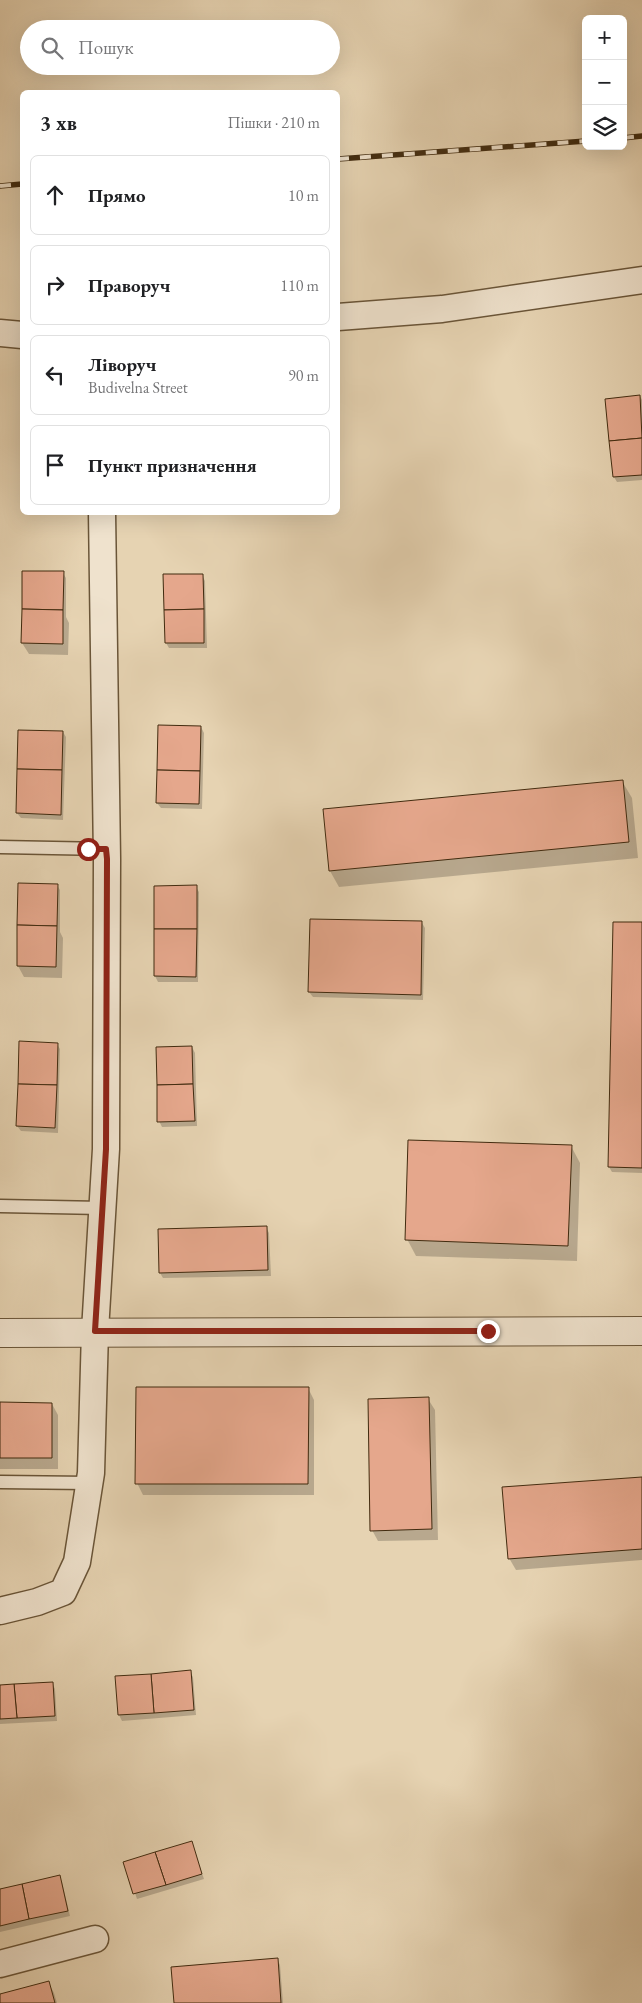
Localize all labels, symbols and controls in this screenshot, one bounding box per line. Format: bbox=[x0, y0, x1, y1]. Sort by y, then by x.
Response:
map controls bbox=[582, 15, 627, 150]
button: + bbox=[582, 15, 627, 60]
search box bbox=[20, 20, 340, 75]
icon: search bbox=[38, 34, 66, 62]
text: Пошук bbox=[78, 35, 134, 60]
button: − bbox=[582, 60, 627, 105]
button: layers bbox=[582, 105, 627, 150]
text: 3 хв bbox=[40, 109, 77, 136]
text: Пішки · 210 m bbox=[227, 112, 320, 133]
icon: ahead bbox=[41, 181, 69, 209]
text: Прямо bbox=[88, 183, 146, 208]
text: 10 m bbox=[288, 185, 319, 206]
icon: right bbox=[41, 271, 69, 299]
text: Праворуч bbox=[88, 273, 170, 298]
text: 110 m bbox=[280, 275, 319, 296]
text: Ліворуч bbox=[88, 352, 156, 377]
icon: left bbox=[41, 361, 69, 389]
text: 90 m bbox=[288, 365, 319, 386]
text: Budivelna Street bbox=[88, 377, 188, 398]
icon: arrive bbox=[41, 451, 69, 479]
text: Пункт призначення bbox=[88, 453, 257, 478]
route start bbox=[77, 838, 100, 861]
route end bbox=[477, 1320, 500, 1343]

